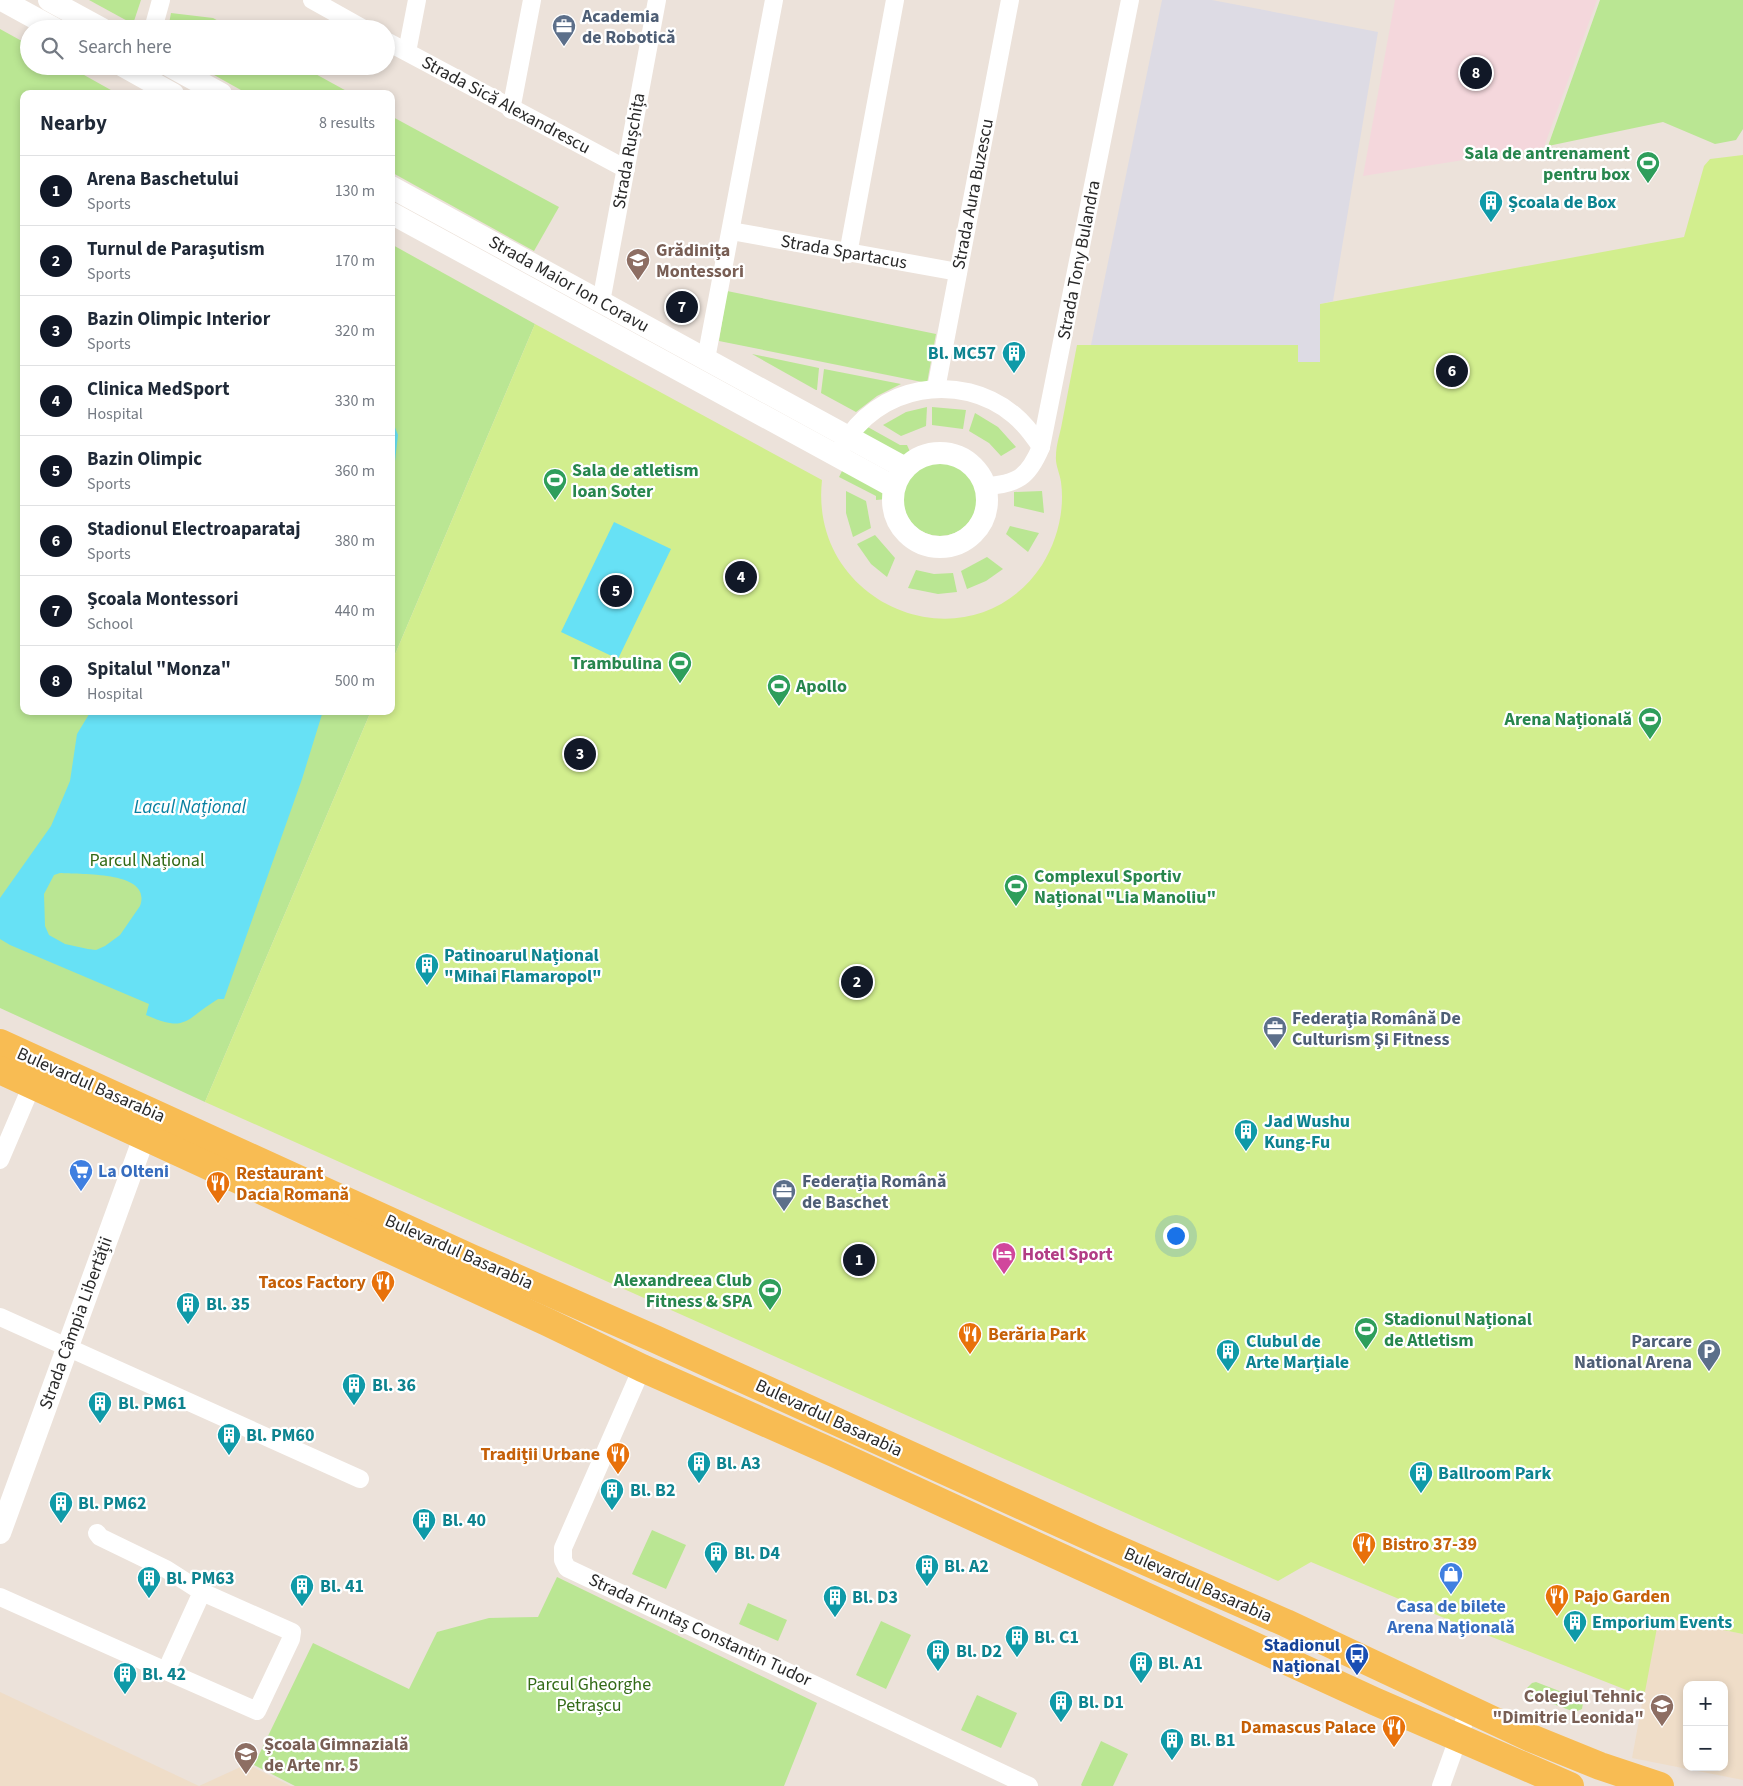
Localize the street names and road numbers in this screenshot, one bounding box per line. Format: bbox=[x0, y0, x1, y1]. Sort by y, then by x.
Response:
street label: Strada Sică Alexandrescu bbox=[417, 50, 595, 160]
street label: Strada Rușchița bbox=[606, 91, 652, 211]
street label: Strada Aura Buzescu bbox=[946, 116, 1000, 272]
street label: Strada Tony Bulandra bbox=[1051, 178, 1107, 342]
street label: Strada Maior Ion Coravu bbox=[484, 229, 654, 339]
street label: Strada Spartacus bbox=[779, 229, 909, 275]
street label: Bulevardul Basarabia bbox=[13, 1041, 169, 1129]
street label: Bulevardul Basarabia bbox=[381, 1208, 537, 1296]
street label: Strada Câmpia Libertății bbox=[33, 1233, 119, 1413]
street label: Bulevardul Basarabia bbox=[751, 1373, 907, 1463]
street label: Bulevardul Basarabia bbox=[1120, 1541, 1276, 1629]
street label: Strada Fruntaș Constantin Tudor bbox=[584, 1567, 816, 1693]

